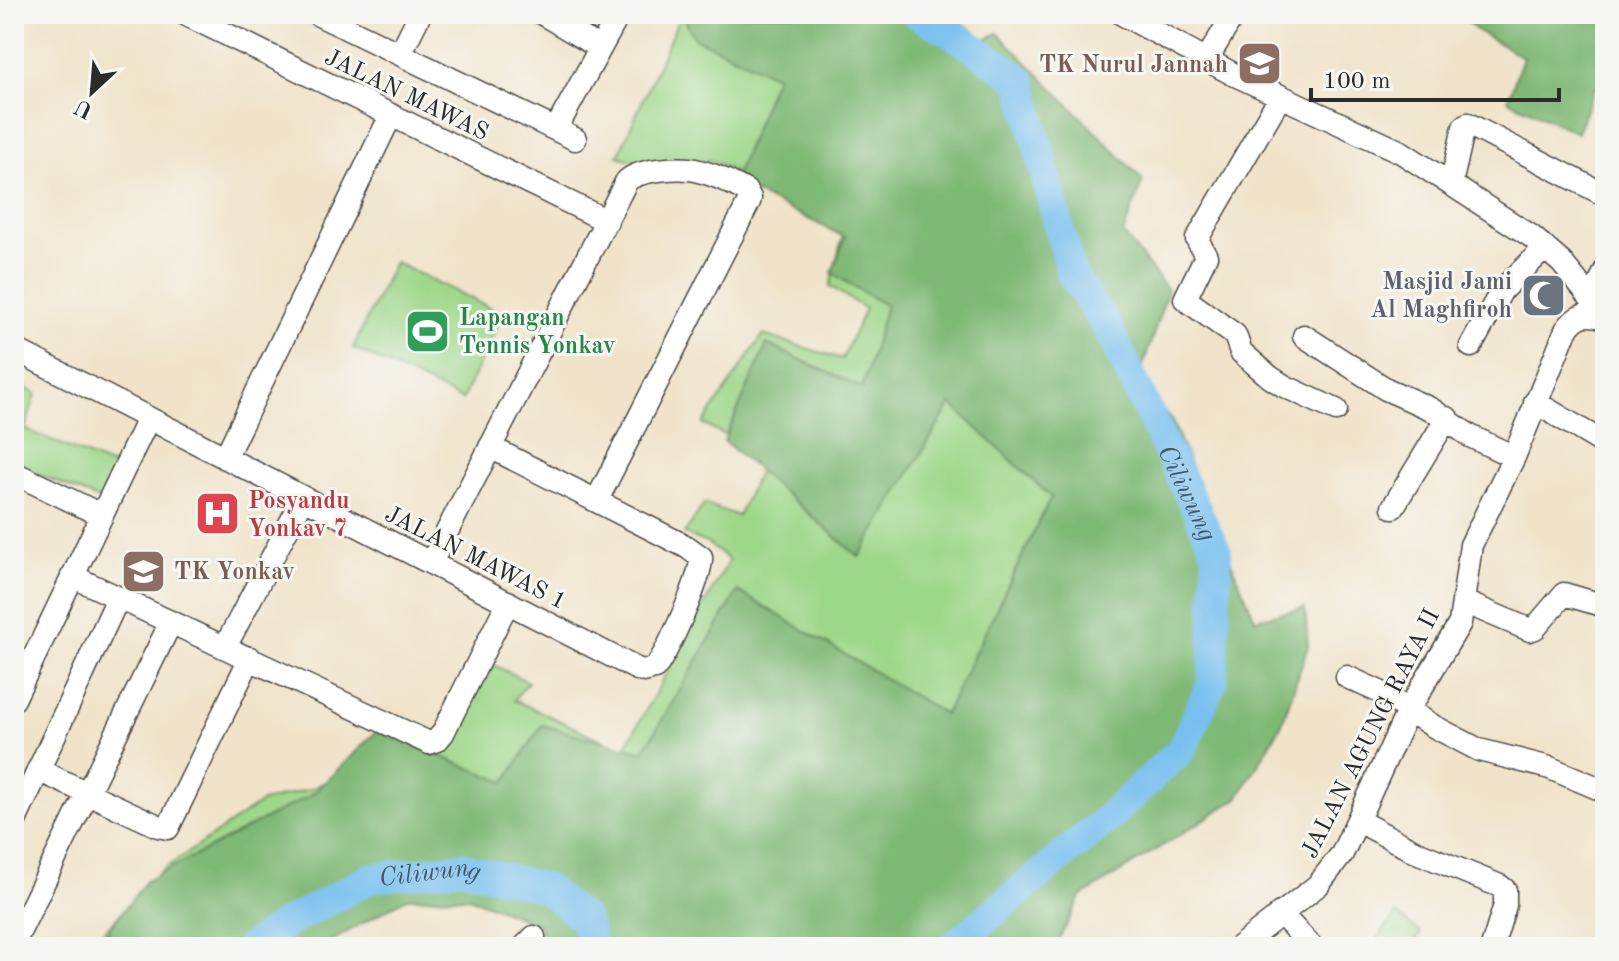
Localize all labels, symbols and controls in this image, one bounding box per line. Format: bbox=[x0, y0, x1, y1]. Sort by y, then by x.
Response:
school or university icon: TK Nurul Jannah bbox=[1235, 40, 1283, 88]
street label: JALAN MAWAS bbox=[320, 46, 492, 146]
north arrow bbox=[52, 52, 132, 132]
scale bar bbox=[1311, 52, 1559, 102]
place label: TK Nurul Jannah bbox=[1039, 54, 1228, 78]
text: 100 m bbox=[1323, 70, 1391, 94]
text: U bbox=[71, 94, 97, 122]
place label: Masjid Jami Al Maghfiroh bbox=[1370, 271, 1512, 323]
mosque icon: Masjid Jami Al Maghfiroh bbox=[1519, 271, 1567, 319]
sports icon: Lapangan Tennis Yonkav bbox=[404, 307, 452, 355]
place label: Lapangan Tennis Yonkav bbox=[459, 307, 615, 359]
water label: Ciliwung bbox=[1152, 441, 1221, 546]
hospital icon: Posyandu Yonkav 7 bbox=[193, 490, 241, 538]
place label: Posyandu Yonkav 7 bbox=[248, 490, 349, 542]
street label: JALAN MAWAS 1 bbox=[381, 503, 570, 615]
school or university icon: TK Yonkav bbox=[119, 547, 167, 595]
place label: TK Yonkav bbox=[174, 561, 295, 585]
street label: JALAN AGUNG RAYA II bbox=[1298, 605, 1445, 863]
water label: Ciliwung bbox=[377, 855, 483, 892]

